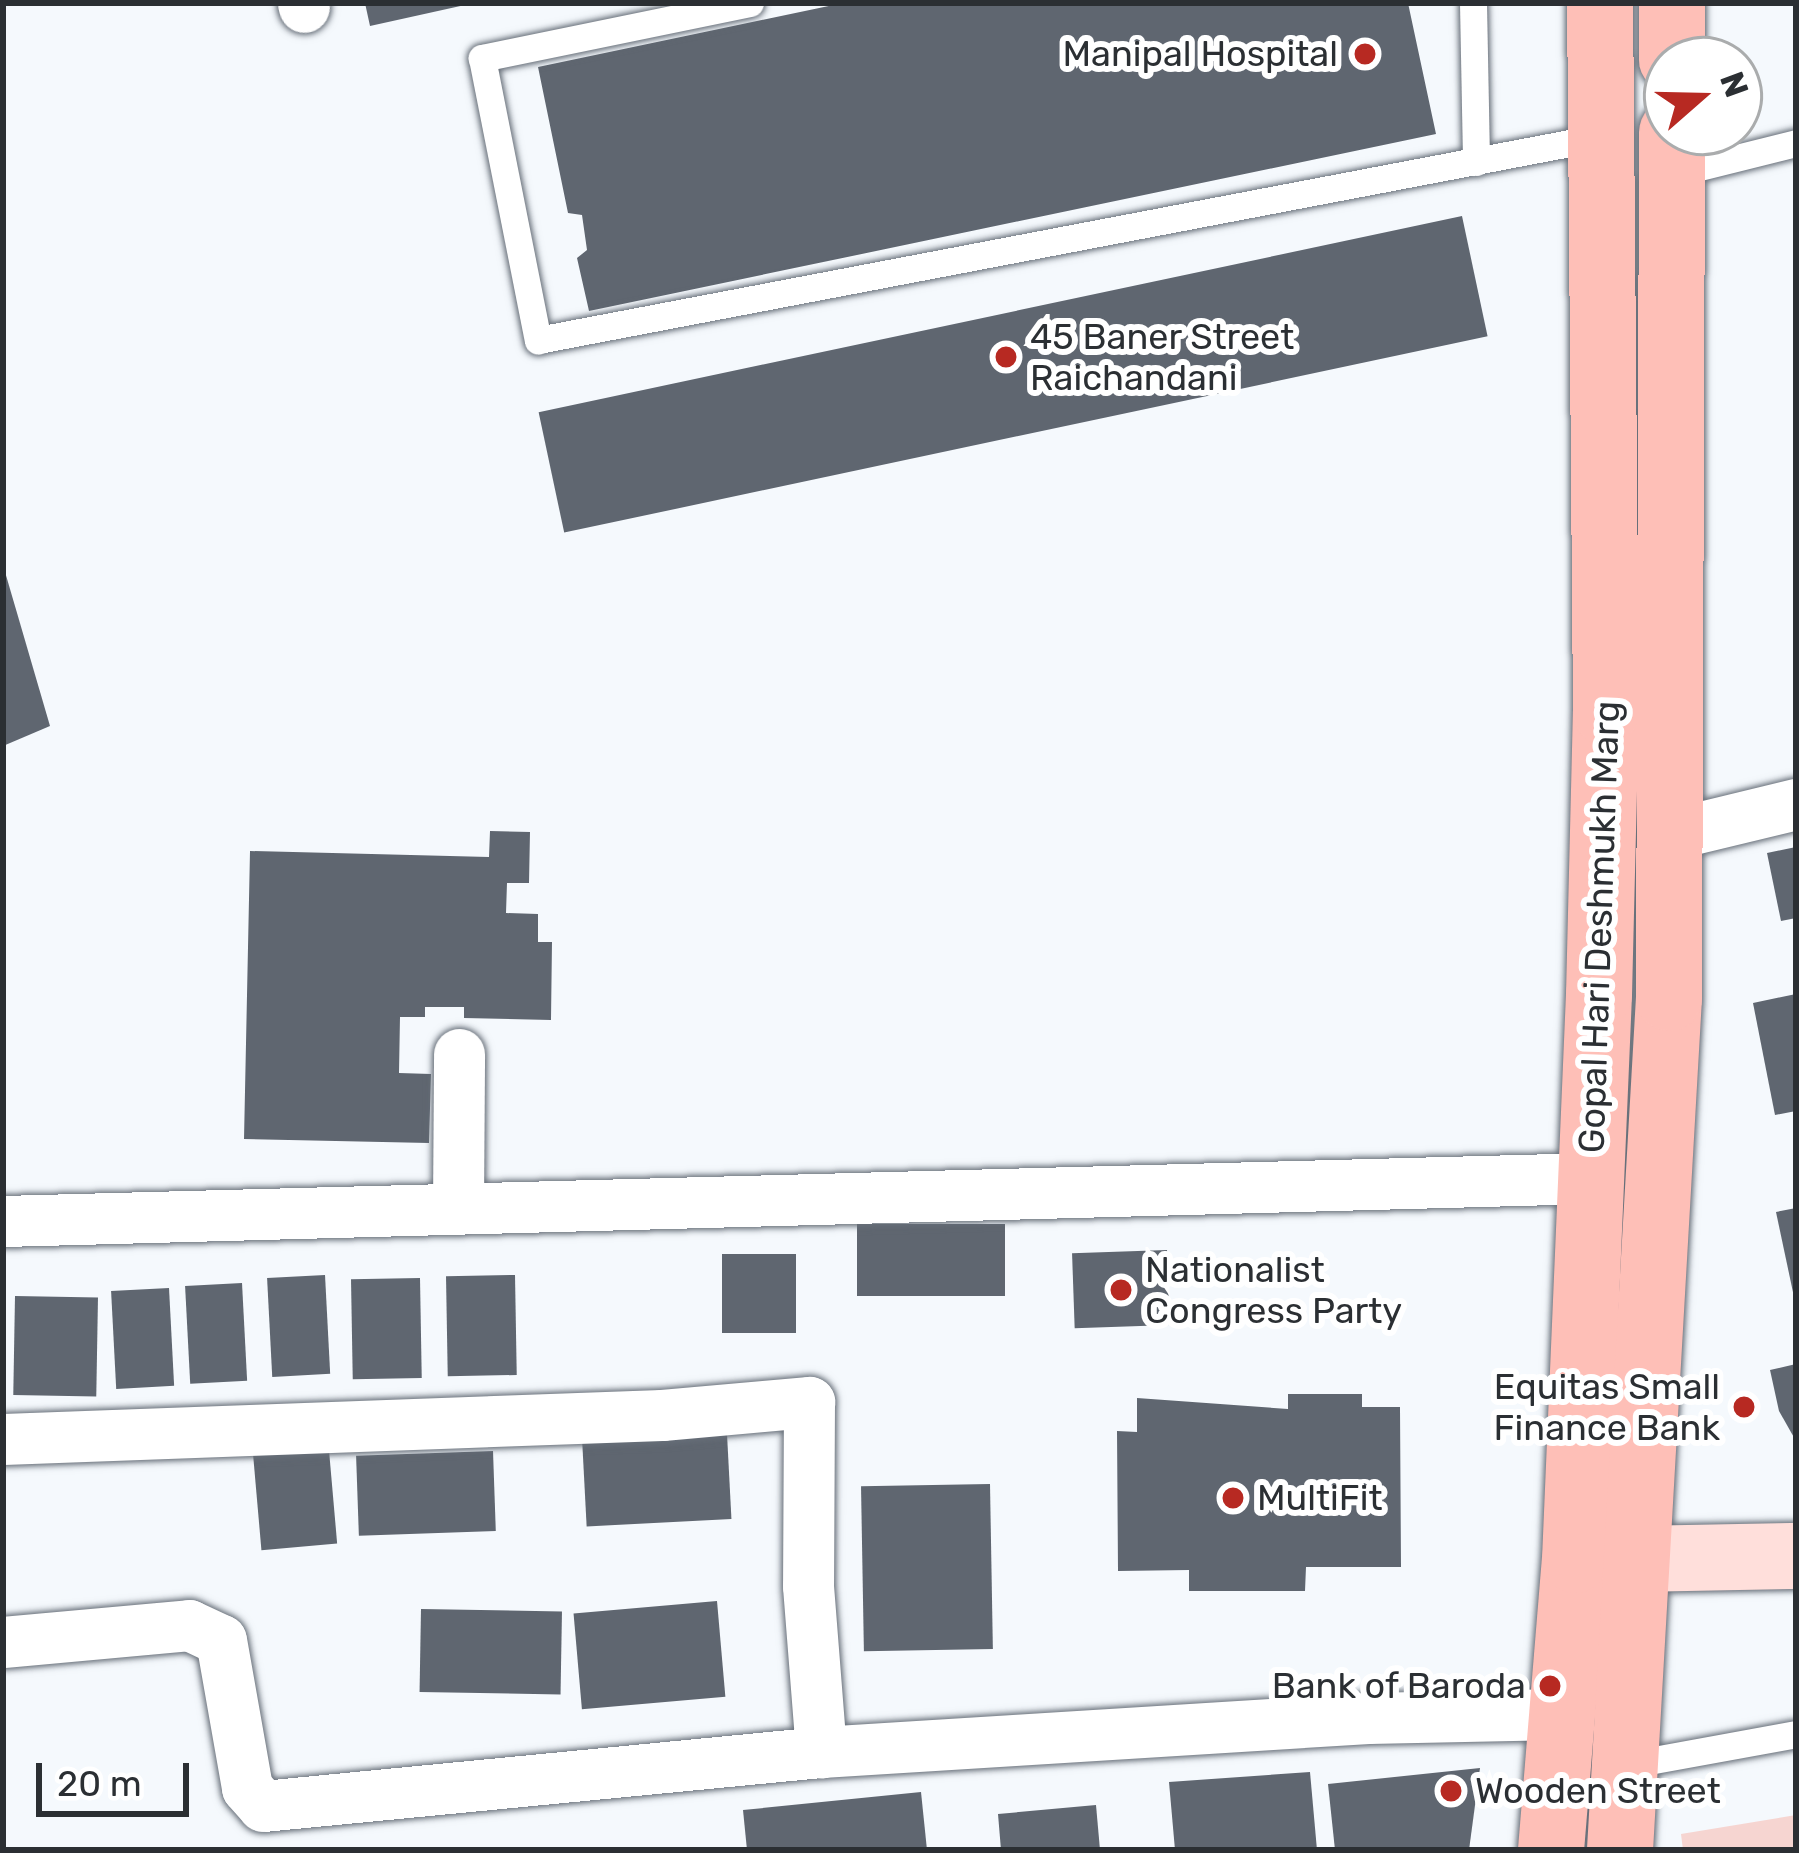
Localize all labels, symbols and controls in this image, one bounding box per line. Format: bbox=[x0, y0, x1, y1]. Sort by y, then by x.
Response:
place label: Manipal Hospital bbox=[1063, 32, 1338, 76]
north arrow bbox=[1643, 36, 1763, 156]
marker: Manipal Hospital bbox=[1349, 38, 1381, 70]
text: N bbox=[1712, 67, 1757, 102]
place label: 45 Baner Street Raichandani bbox=[1030, 314, 1295, 399]
marker: 45 Baner Street Raichandani bbox=[993, 344, 1019, 370]
street label: Gopal Hari Deshmukh Marg bbox=[1570, 700, 1628, 1154]
place label: Nationalist Congress Party bbox=[1145, 1247, 1402, 1332]
marker: Nationalist Congress Party bbox=[1108, 1277, 1134, 1303]
place label: Equitas Small Finance Bank bbox=[1494, 1364, 1720, 1449]
marker: Equitas Small Finance Bank bbox=[1731, 1394, 1757, 1420]
place label: MultiFit bbox=[1257, 1476, 1383, 1520]
marker: MultiFit bbox=[1220, 1485, 1246, 1511]
place label: Bank of Baroda bbox=[1271, 1664, 1526, 1708]
marker: Bank of Baroda bbox=[1537, 1673, 1563, 1699]
scale bar bbox=[42, 1739, 195, 1813]
text: 20 m bbox=[57, 1762, 142, 1805]
place label: Wooden Street bbox=[1475, 1769, 1721, 1813]
marker: Wooden Street bbox=[1438, 1778, 1464, 1804]

